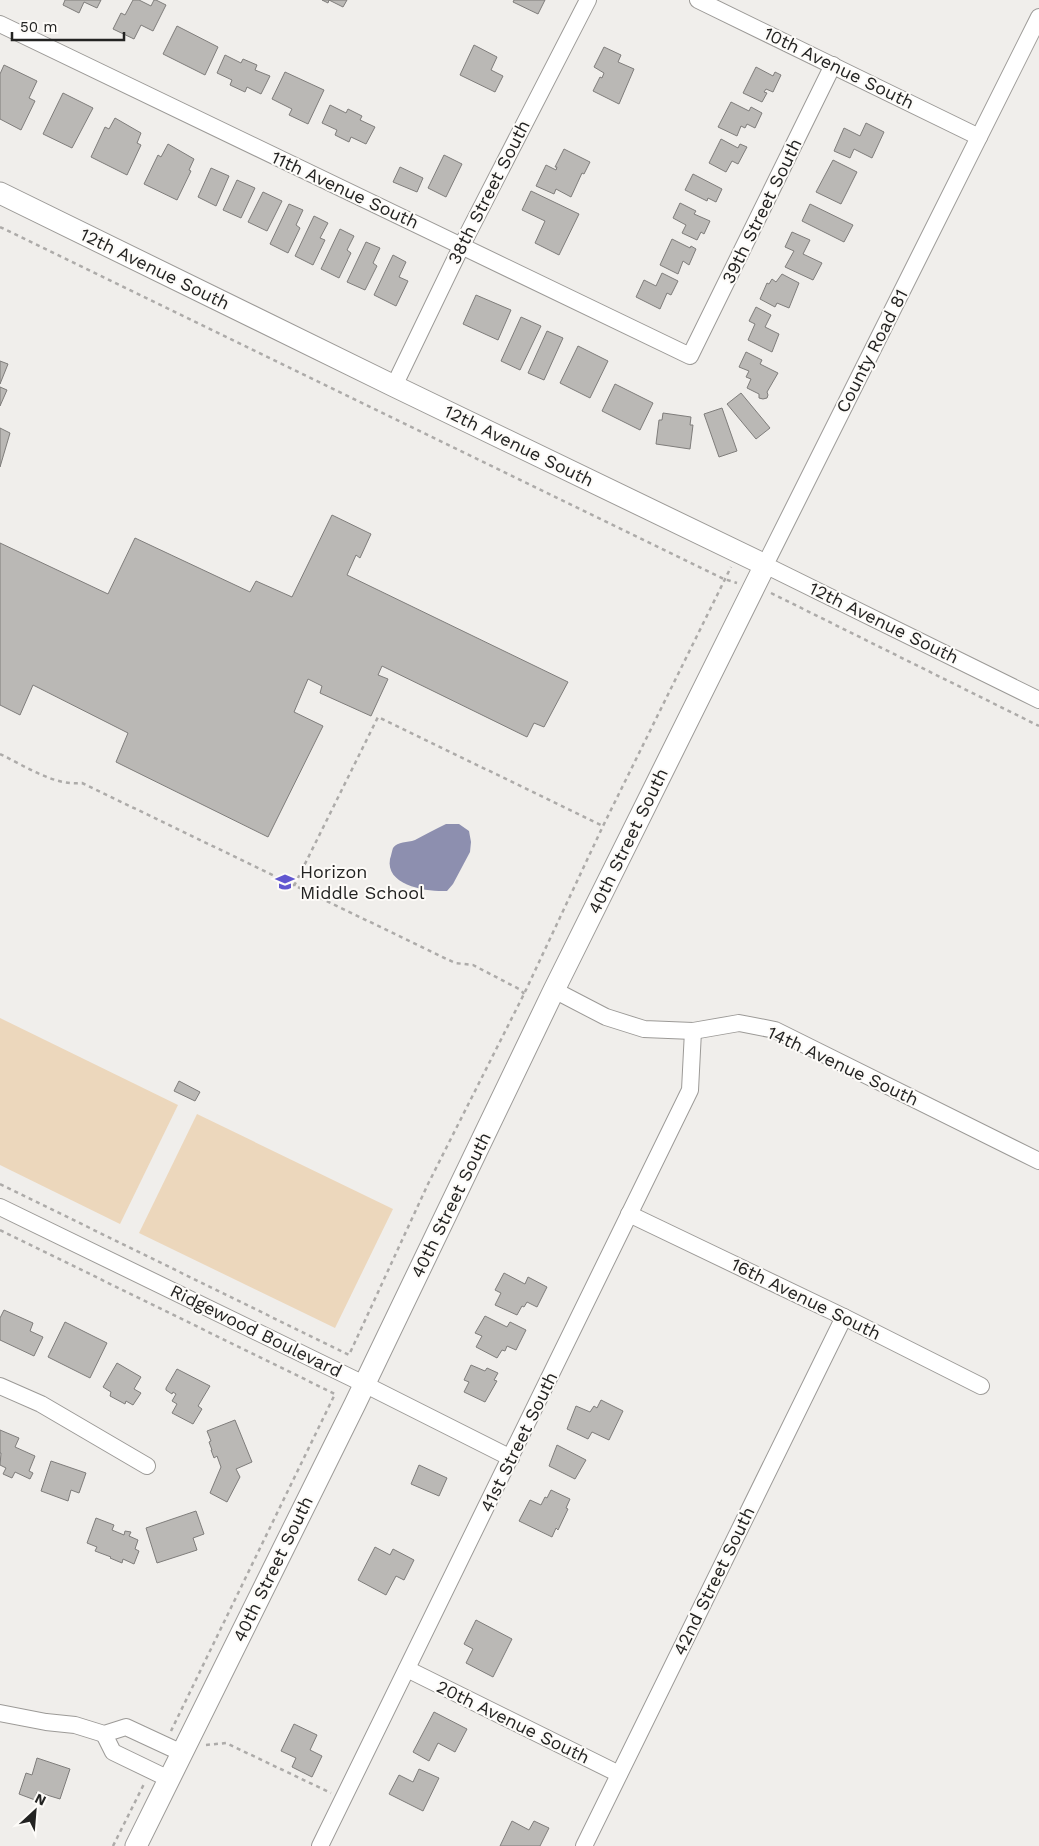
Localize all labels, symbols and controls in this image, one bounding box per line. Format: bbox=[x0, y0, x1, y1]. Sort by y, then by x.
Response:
scale bar bbox=[12, 10, 125, 42]
text: 50 m bbox=[20, 18, 57, 36]
street label: 10th Avenue South bbox=[761, 22, 918, 113]
street label: 38th Street South bbox=[443, 116, 534, 267]
street label: 39th Street South bbox=[717, 135, 806, 287]
street label: 11th Avenue South bbox=[268, 146, 422, 233]
street label: 12th Avenue South bbox=[77, 223, 233, 314]
street label: County Road 81 bbox=[831, 285, 912, 416]
street label: 12th Avenue South bbox=[441, 400, 597, 491]
street label: 12th Avenue South bbox=[806, 577, 962, 668]
street label: 40th Street South bbox=[583, 765, 672, 917]
place label: Horizon Middle School bbox=[300, 861, 425, 903]
school or university icon: Horizon Middle School bbox=[274, 871, 296, 893]
street label: 14th Avenue South bbox=[764, 1021, 922, 1110]
street label: 40th Street South bbox=[406, 1129, 495, 1281]
street label: 16th Avenue South bbox=[728, 1253, 885, 1344]
street label: Ridgewood Boulevard bbox=[167, 1280, 346, 1381]
street label: 41st Street South bbox=[476, 1368, 562, 1515]
street label: 40th Street South bbox=[228, 1493, 317, 1645]
street label: 42nd Street South bbox=[668, 1503, 759, 1658]
street label: 20th Avenue South bbox=[433, 1675, 593, 1768]
north arrow bbox=[10, 1786, 60, 1836]
text: N bbox=[33, 1790, 49, 1809]

